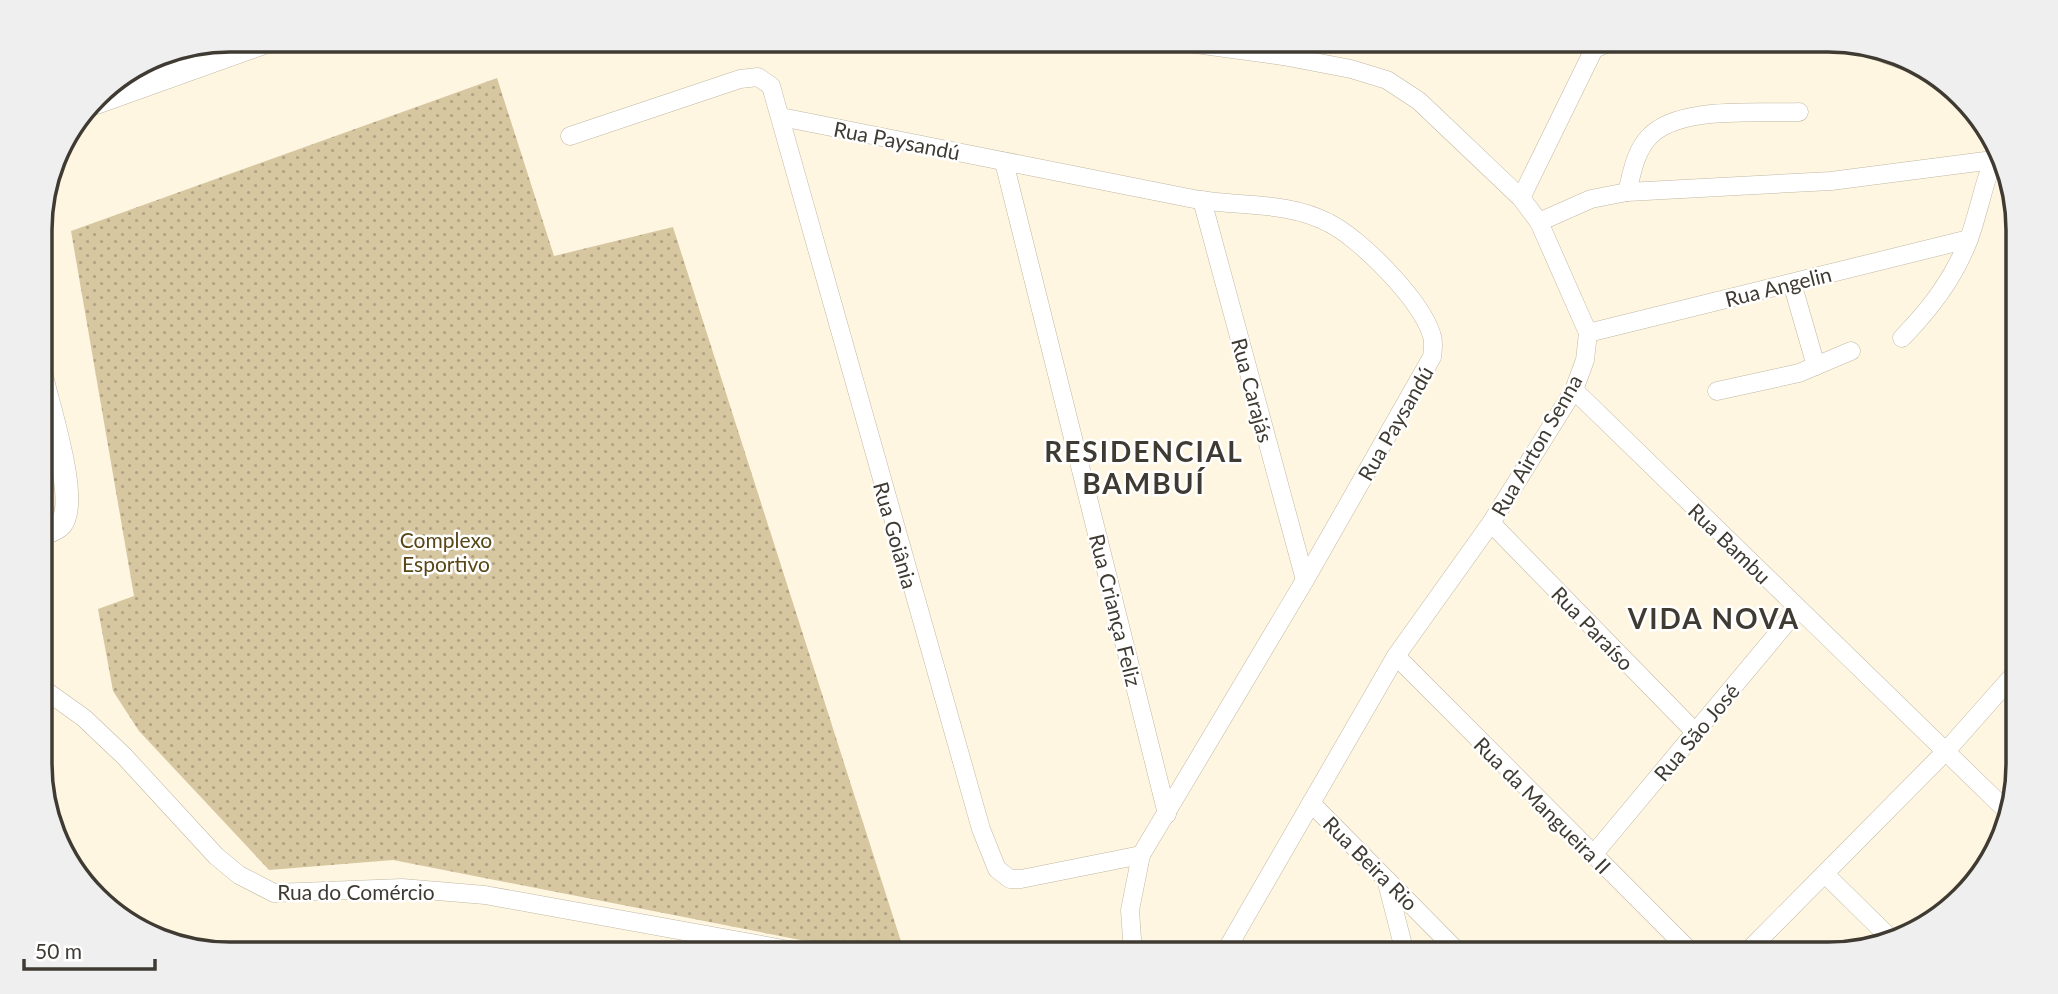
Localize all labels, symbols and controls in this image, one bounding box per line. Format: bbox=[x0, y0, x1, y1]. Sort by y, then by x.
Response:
street label: Rua Paysandú bbox=[832, 116, 962, 164]
street label: Rua Angelin bbox=[1722, 261, 1834, 311]
street label: Rua Carajás bbox=[1227, 335, 1279, 445]
street label: Rua Paysandú bbox=[1352, 361, 1438, 485]
street label: Rua Airton Senna bbox=[1485, 370, 1587, 520]
district label: RESIDENCIAL BAMBUÍ bbox=[1044, 434, 1244, 500]
street label: Rua Goiânia bbox=[869, 479, 923, 591]
street label: Rua Bambu bbox=[1684, 498, 1776, 588]
park label: Complexo Esportivo bbox=[400, 527, 492, 576]
street label: Rua Criança Feliz bbox=[1085, 531, 1147, 689]
street label: Rua Paraíso bbox=[1547, 581, 1639, 675]
district label: VIDA NOVA bbox=[1627, 601, 1800, 635]
street label: Rua São José bbox=[1648, 678, 1744, 786]
street label: Rua da Mangueira II bbox=[1469, 731, 1617, 879]
street label: Rua Beira Rio bbox=[1319, 811, 1423, 915]
street label: Rua do Comércio bbox=[277, 879, 435, 904]
scale bar bbox=[24, 928, 156, 972]
text: 50 m bbox=[35, 938, 82, 963]

